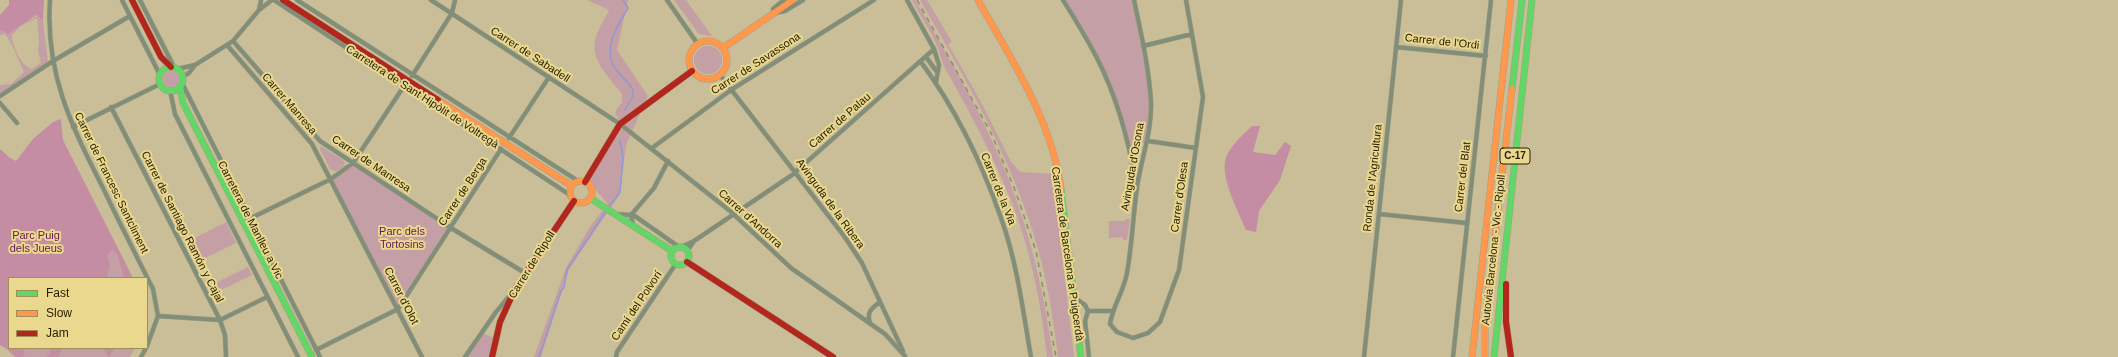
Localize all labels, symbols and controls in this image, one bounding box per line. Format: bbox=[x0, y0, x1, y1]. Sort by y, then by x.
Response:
street label: Carrer de Sabadell bbox=[488, 24, 572, 86]
street label: Carrer de Savassona bbox=[709, 30, 803, 98]
street label: Carrer de l'Ordi bbox=[1404, 32, 1480, 52]
street label: Carretera de Sant Hipòlit de Voltregà bbox=[343, 43, 501, 151]
street label: Carrer Manresa bbox=[259, 71, 319, 137]
street label: Carrer de Palau bbox=[806, 91, 874, 151]
street label: Carrer de Francesc Santcliment bbox=[71, 110, 151, 256]
street label: Avinguda d'Osona bbox=[1119, 122, 1147, 212]
street label: Ronda de l'Agricultura bbox=[1361, 124, 1385, 232]
street label: Carrer de Manresa bbox=[329, 133, 413, 195]
street label: Carrer del Blat bbox=[1452, 141, 1474, 213]
road number: C-17 bbox=[1500, 148, 1530, 164]
street label: Carrer de Santiago Ramón y Cajal bbox=[138, 149, 226, 305]
street label: Carrer de la Via bbox=[977, 151, 1019, 227]
street label: Carrer de Berga bbox=[436, 155, 490, 229]
street label: Avinguda de la Ribera bbox=[793, 156, 867, 252]
street label: Carretera de Manlleu a Vic bbox=[214, 159, 286, 281]
street label: Carrer d'Olesa bbox=[1169, 161, 1191, 233]
street label: Carretera de Barcelona a Puigcerdà bbox=[1048, 166, 1086, 342]
street label: Autovia Barcelona - Vic - Ripoll bbox=[1480, 174, 1508, 326]
street label: Carrer d'Andorra bbox=[715, 187, 785, 251]
park label: Parc dels Tortosins bbox=[379, 225, 425, 251]
park label: Parc Puig dels Jueus bbox=[10, 229, 62, 255]
street label: Carrer de Ripoll bbox=[506, 229, 558, 301]
street label: Carrer d'Olot bbox=[381, 265, 421, 327]
street label: Camí del Polvorí bbox=[609, 269, 665, 343]
legend bbox=[8, 277, 148, 349]
text: Fast bbox=[46, 286, 69, 300]
text: Slow bbox=[46, 306, 72, 320]
text: Jam bbox=[46, 326, 69, 340]

